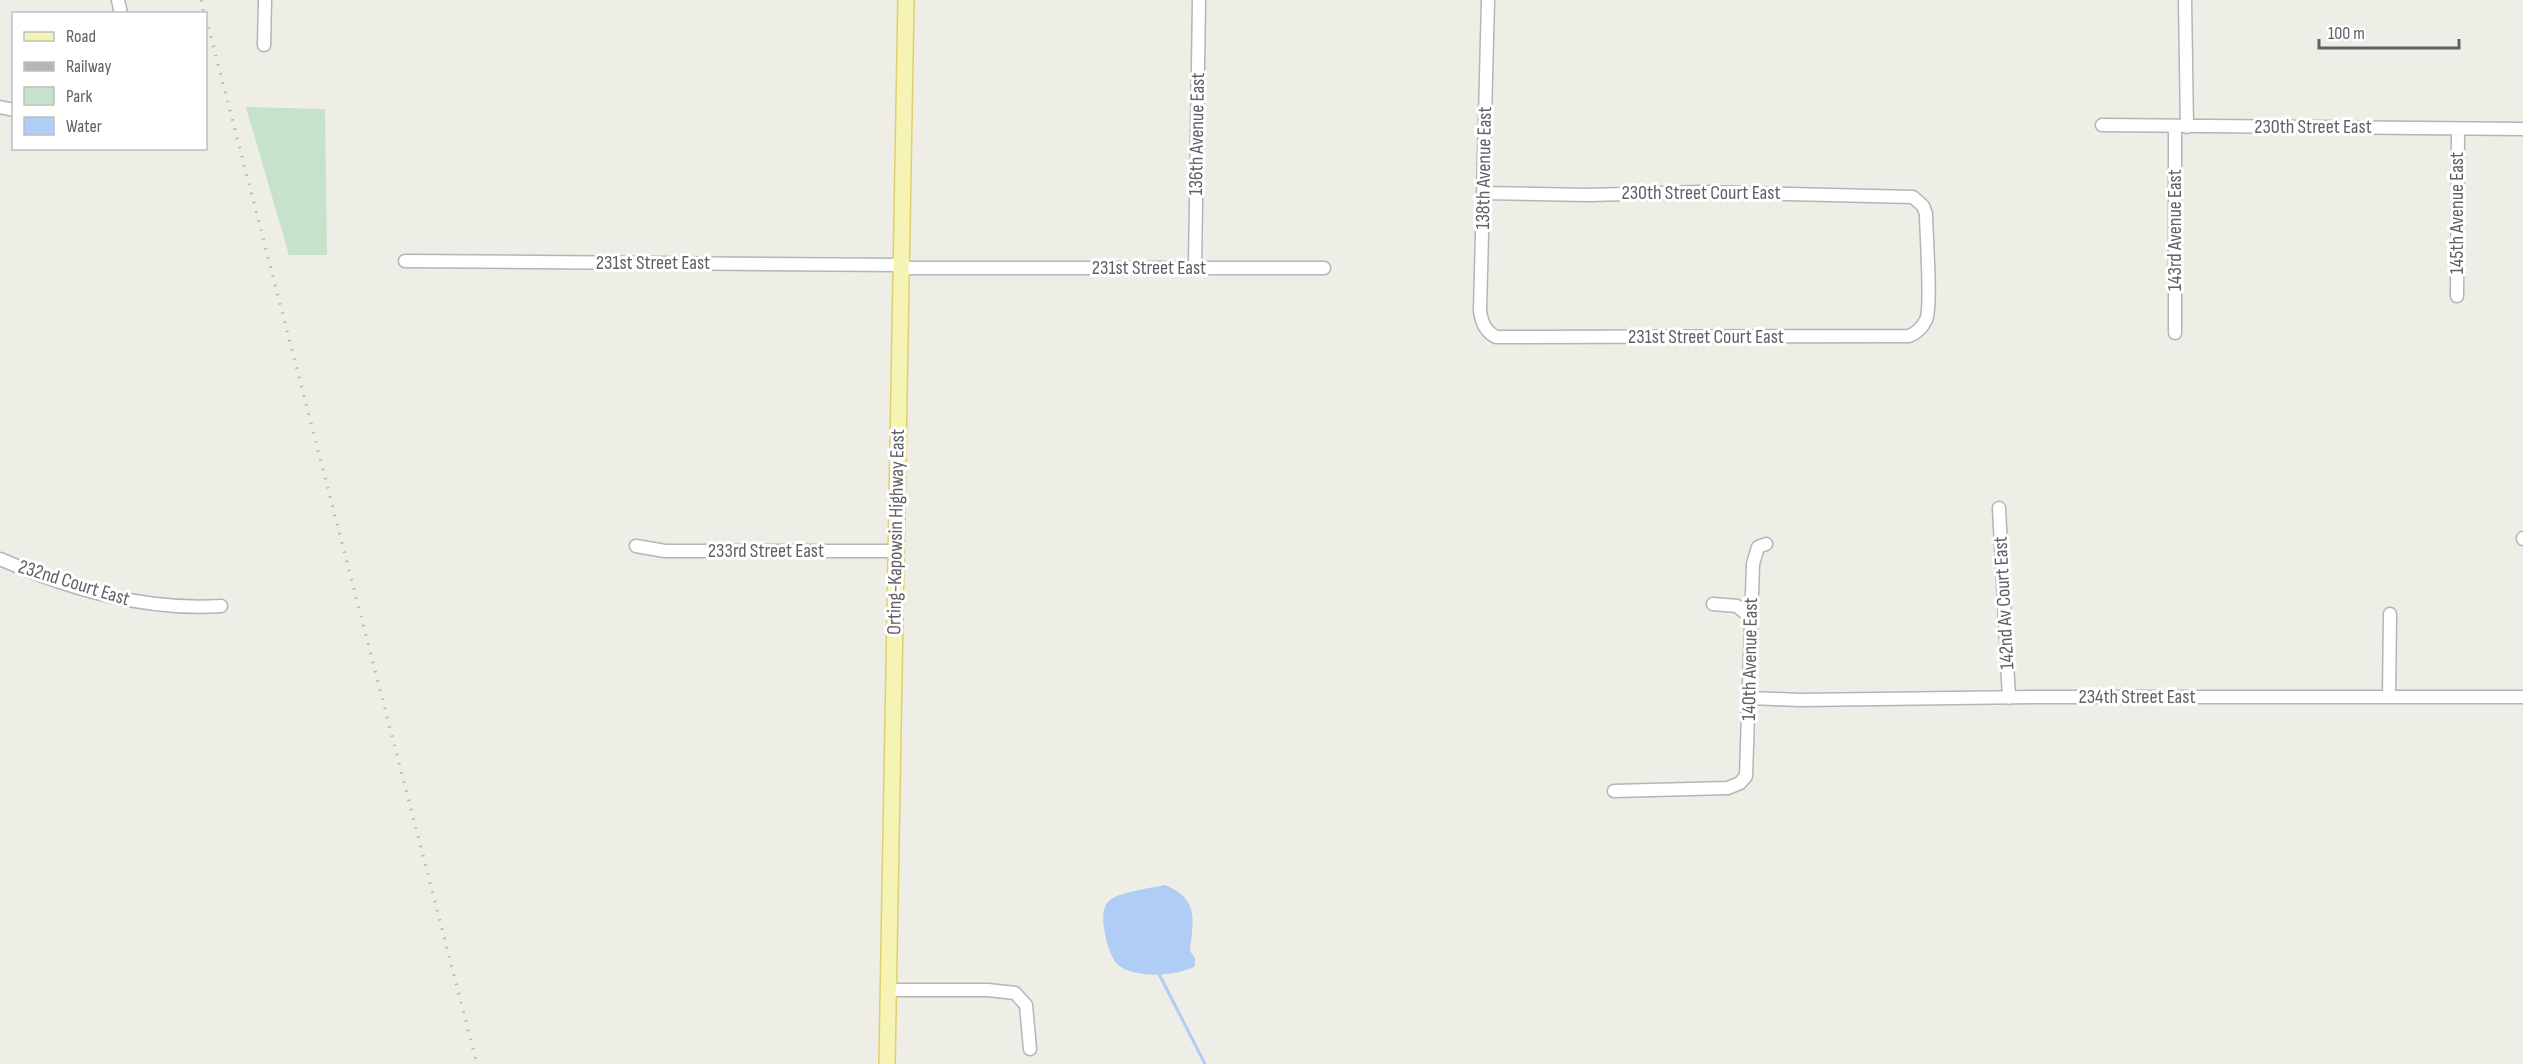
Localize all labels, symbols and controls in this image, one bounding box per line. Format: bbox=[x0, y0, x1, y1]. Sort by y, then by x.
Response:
legend bbox=[12, 12, 207, 150]
scale bar bbox=[2319, 12, 2458, 50]
text: 100 m bbox=[2328, 23, 2365, 44]
text: Road bbox=[66, 26, 96, 47]
text: Railway bbox=[66, 56, 111, 77]
street label: 136th Avenue East bbox=[1184, 72, 1210, 196]
text: Park bbox=[66, 86, 92, 107]
street label: 138th Avenue East bbox=[1471, 106, 1497, 230]
street label: 230th Street East bbox=[2254, 115, 2372, 139]
text: Water bbox=[66, 116, 102, 137]
street label: 145th Avenue East bbox=[2445, 152, 2469, 274]
street label: 143rd Avenue East bbox=[2163, 169, 2187, 291]
street label: 230th Street Court East bbox=[1621, 181, 1781, 205]
street label: 231st Street East bbox=[596, 251, 710, 275]
street label: 231st Street East bbox=[1092, 256, 1206, 280]
street label: 231st Street Court East bbox=[1628, 325, 1784, 349]
street label: Orting-Kapowsin Highway East bbox=[882, 429, 910, 635]
street label: 142nd Av Court East bbox=[1989, 536, 2019, 670]
street label: 233rd Street East bbox=[708, 539, 824, 563]
street label: 232nd Court East bbox=[15, 555, 133, 611]
street label: 140th Avenue East bbox=[1737, 597, 1763, 721]
street label: 234th Street East bbox=[2078, 685, 2196, 709]

